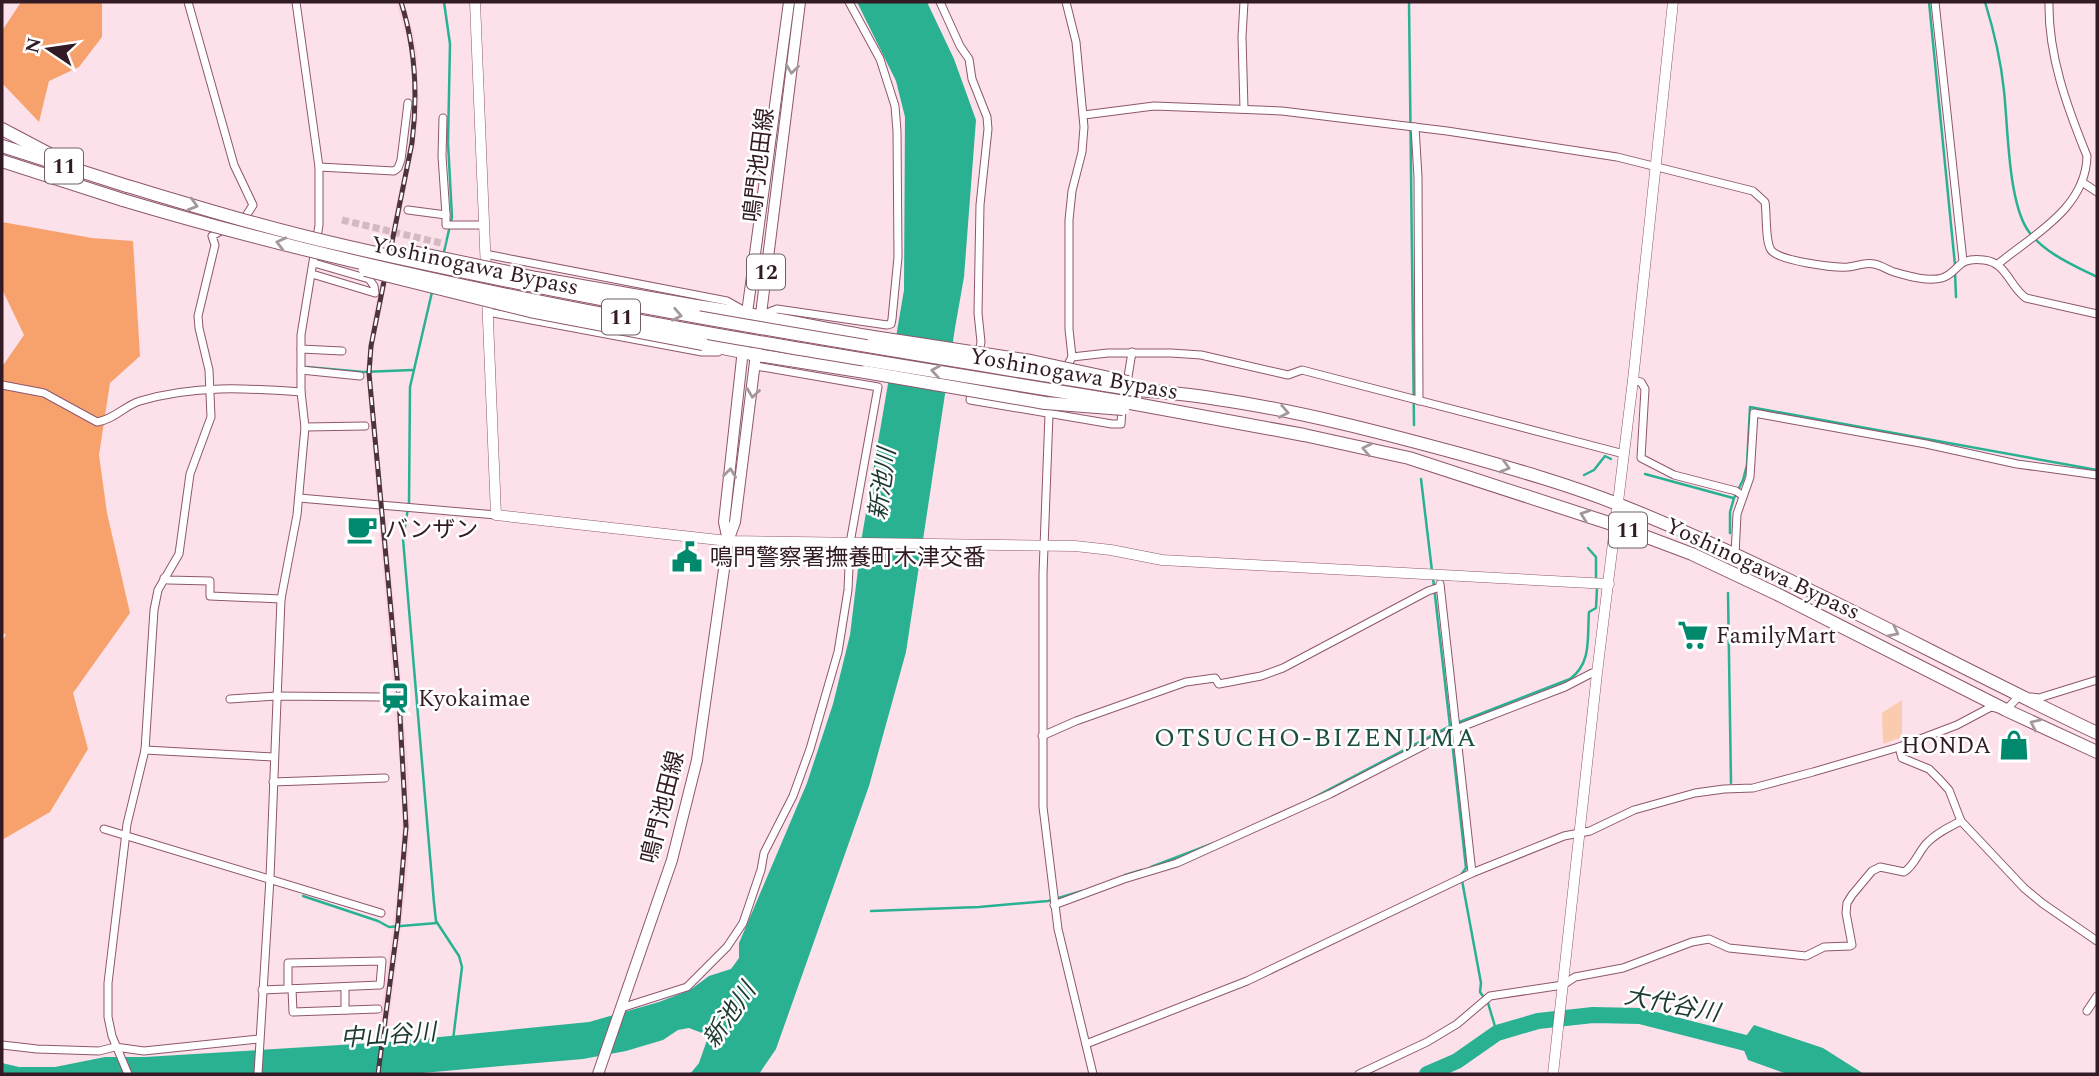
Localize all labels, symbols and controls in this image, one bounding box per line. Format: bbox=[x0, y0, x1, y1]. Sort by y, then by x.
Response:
north arrow bbox=[14, 14, 84, 84]
text: N bbox=[18, 35, 50, 56]
one-way arrow bbox=[784, 64, 799, 75]
street label: 鳴門池田線 bbox=[735, 106, 784, 224]
road number: 11 bbox=[45, 148, 83, 184]
one-way arrow bbox=[186, 197, 198, 212]
street label: Yoshinogawa Bypass bbox=[368, 227, 582, 306]
one-way arrow bbox=[275, 237, 287, 251]
road number: 12 bbox=[747, 254, 785, 290]
road number: 11 bbox=[602, 300, 640, 334]
one-way arrow bbox=[671, 306, 683, 321]
street label: Yoshinogawa Bypass bbox=[966, 339, 1181, 410]
one-way arrow bbox=[931, 364, 942, 379]
one-way arrow bbox=[745, 387, 760, 398]
one-way arrow bbox=[1278, 403, 1290, 418]
one-way arrow bbox=[1361, 442, 1373, 457]
water label: 新池川 bbox=[860, 443, 906, 522]
one-way arrow bbox=[1499, 458, 1511, 473]
one-way arrow bbox=[722, 467, 737, 479]
one-way arrow bbox=[1579, 509, 1592, 523]
street label: Yoshinogawa Bypass bbox=[1659, 509, 1866, 630]
cafe icon: バンザン bbox=[345, 512, 379, 546]
road number: 11 bbox=[1609, 512, 1647, 548]
place label: バンザン bbox=[385, 513, 478, 548]
public building icon: 鳴門警察署撫養町木津交番 bbox=[670, 540, 704, 574]
place label: 鳴門警察署撫養町木津交番 bbox=[710, 541, 986, 576]
supermarket icon: FamilyMart bbox=[1676, 618, 1710, 652]
place label: FamilyMart bbox=[1716, 619, 1836, 654]
one-way arrow bbox=[1887, 624, 1899, 638]
station icon: Kyokaimae bbox=[378, 681, 412, 715]
place label: Kyokaimae bbox=[418, 682, 530, 717]
district label: OTSUCHO-BIZENJIMA bbox=[1154, 718, 1478, 758]
one-way arrow bbox=[2030, 718, 2042, 732]
shop icon: HONDA bbox=[1997, 728, 2031, 762]
place label: HONDA bbox=[1901, 729, 1991, 764]
street label: 鳴門池田線 bbox=[633, 747, 694, 867]
water label: 新池川 bbox=[694, 973, 767, 1055]
water label: 大代谷川 bbox=[1621, 978, 1725, 1032]
water label: 中山谷川 bbox=[339, 1014, 440, 1057]

